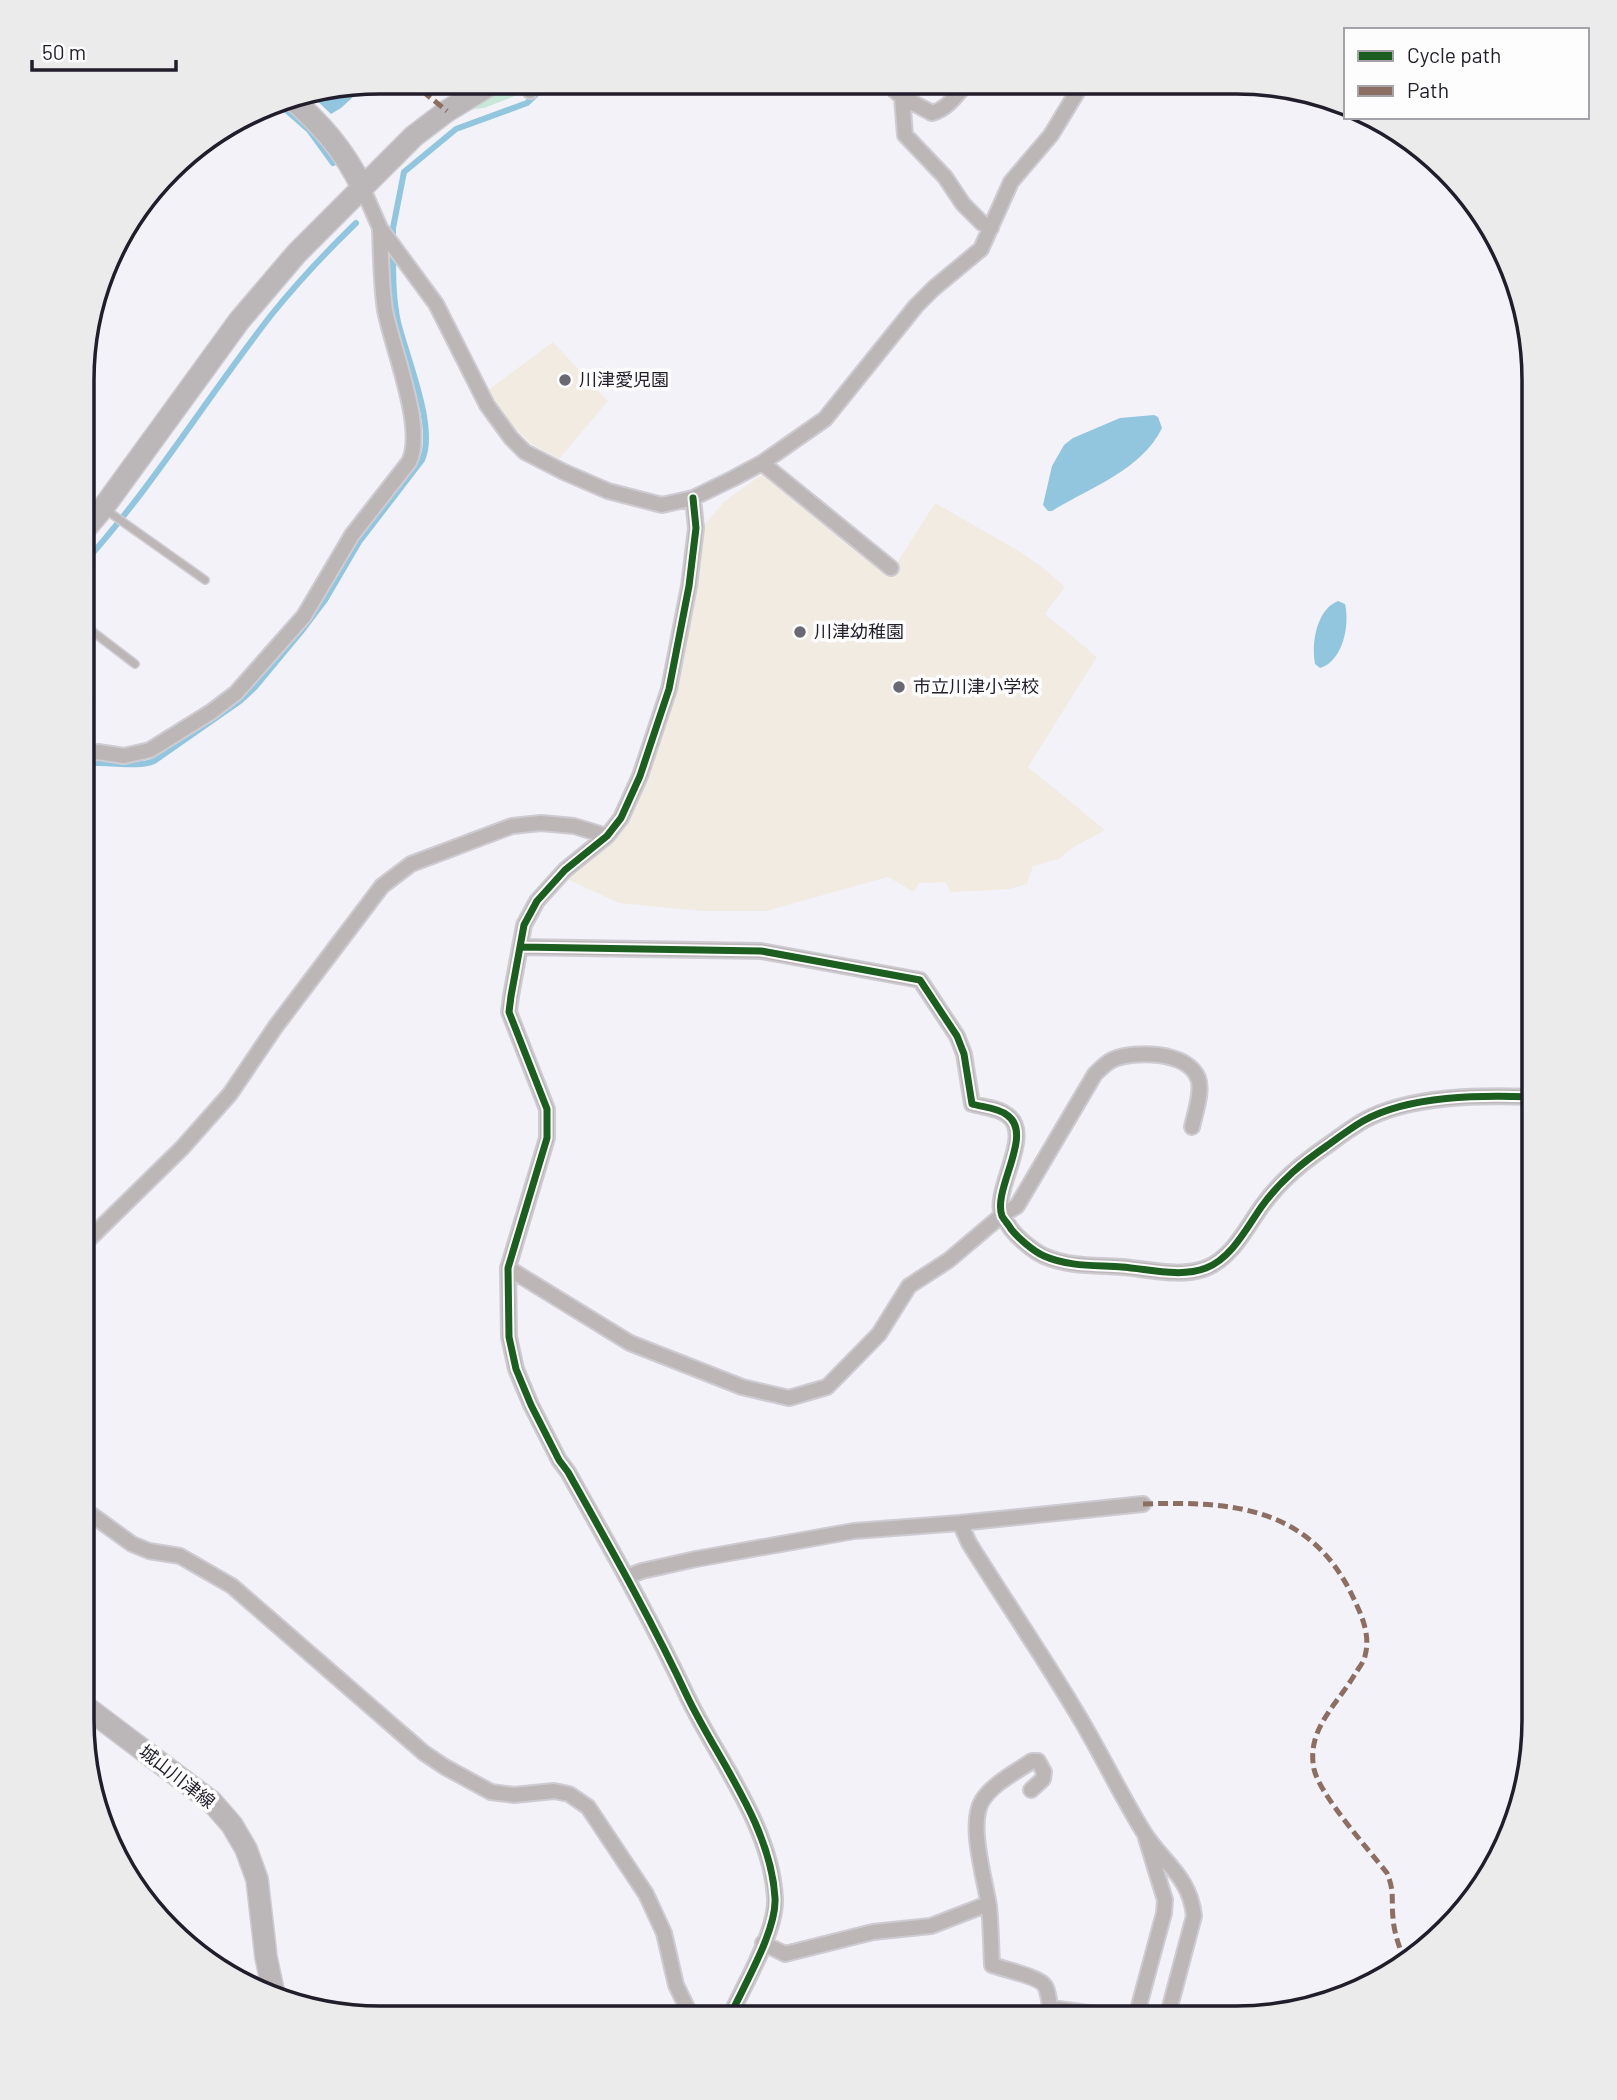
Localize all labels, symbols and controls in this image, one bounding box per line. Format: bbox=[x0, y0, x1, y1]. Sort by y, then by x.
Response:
scale bar bbox=[32, 28, 175, 72]
legend bbox=[1344, 28, 1589, 119]
text: 50 m bbox=[42, 39, 86, 64]
text: Cycle path bbox=[1407, 42, 1501, 67]
text: Path bbox=[1407, 77, 1449, 102]
place label: 川津愛児園 bbox=[579, 368, 669, 390]
marker: 川津愛児園 bbox=[557, 372, 573, 388]
place label: 川津幼稚園 bbox=[814, 620, 904, 642]
marker: 川津幼稚園 bbox=[792, 624, 808, 640]
place label: 市立川津小学校 bbox=[913, 675, 1039, 697]
marker: 市立川津小学校 bbox=[891, 679, 907, 695]
street label: 城山川津線 bbox=[135, 1740, 220, 1813]

